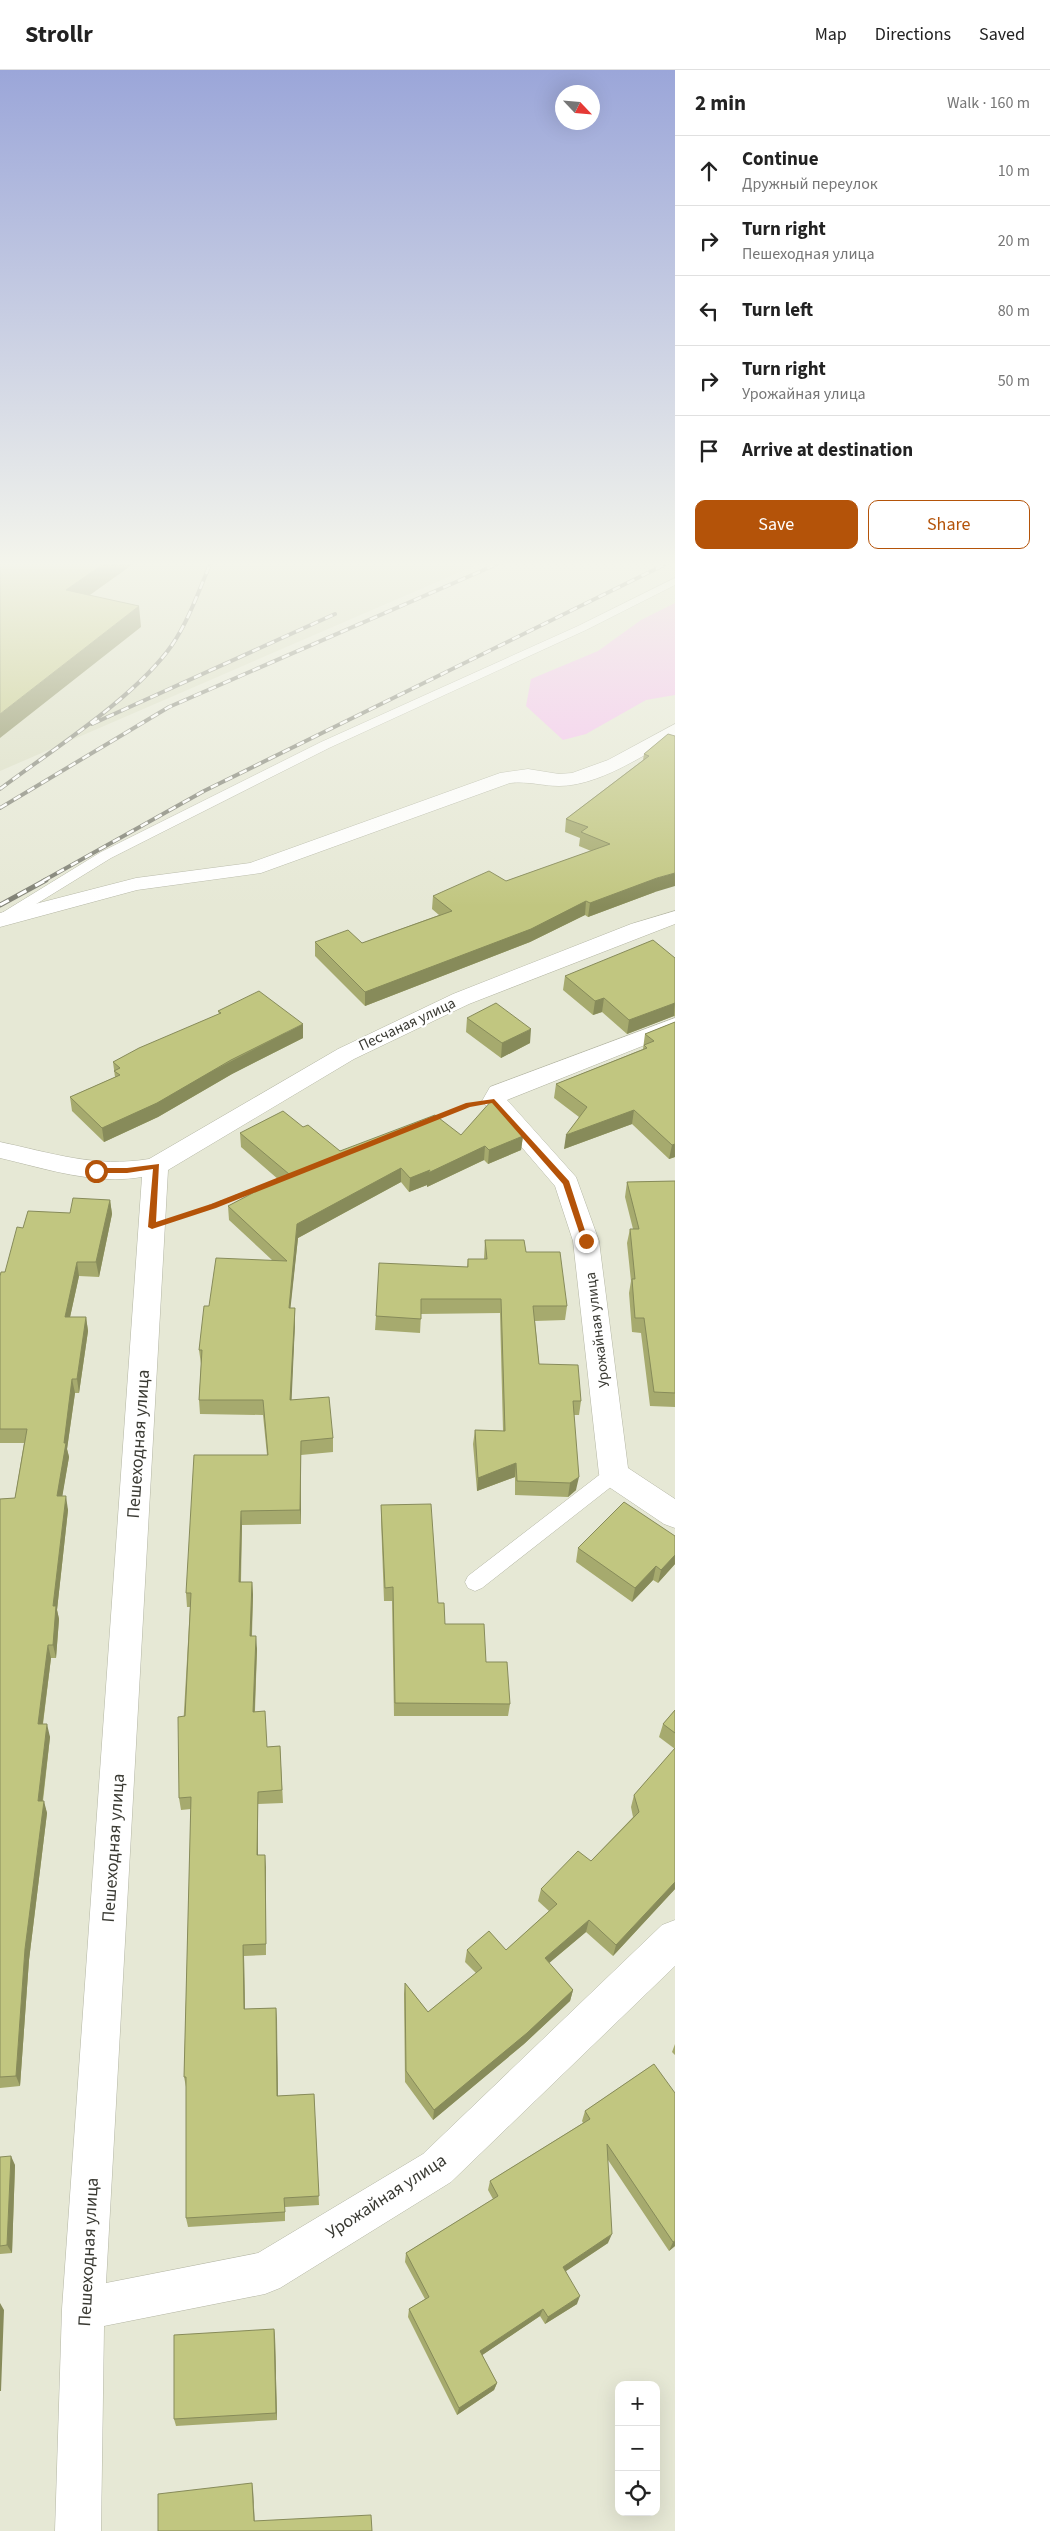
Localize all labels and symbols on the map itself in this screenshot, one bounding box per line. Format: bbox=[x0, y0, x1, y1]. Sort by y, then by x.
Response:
north arrow bbox=[555, 85, 600, 130]
street label: Песчаная улица bbox=[355, 993, 459, 1056]
route start bbox=[85, 1160, 108, 1183]
route end bbox=[575, 1230, 598, 1253]
street label: Урожайная улица bbox=[580, 1271, 615, 1389]
street label: Пешеходная улица bbox=[121, 1369, 156, 1519]
street label: Пешеходная улица bbox=[96, 1773, 131, 1923]
street label: Урожайная улица bbox=[321, 2148, 451, 2245]
street label: Пешеходная улица bbox=[72, 2177, 105, 2327]

